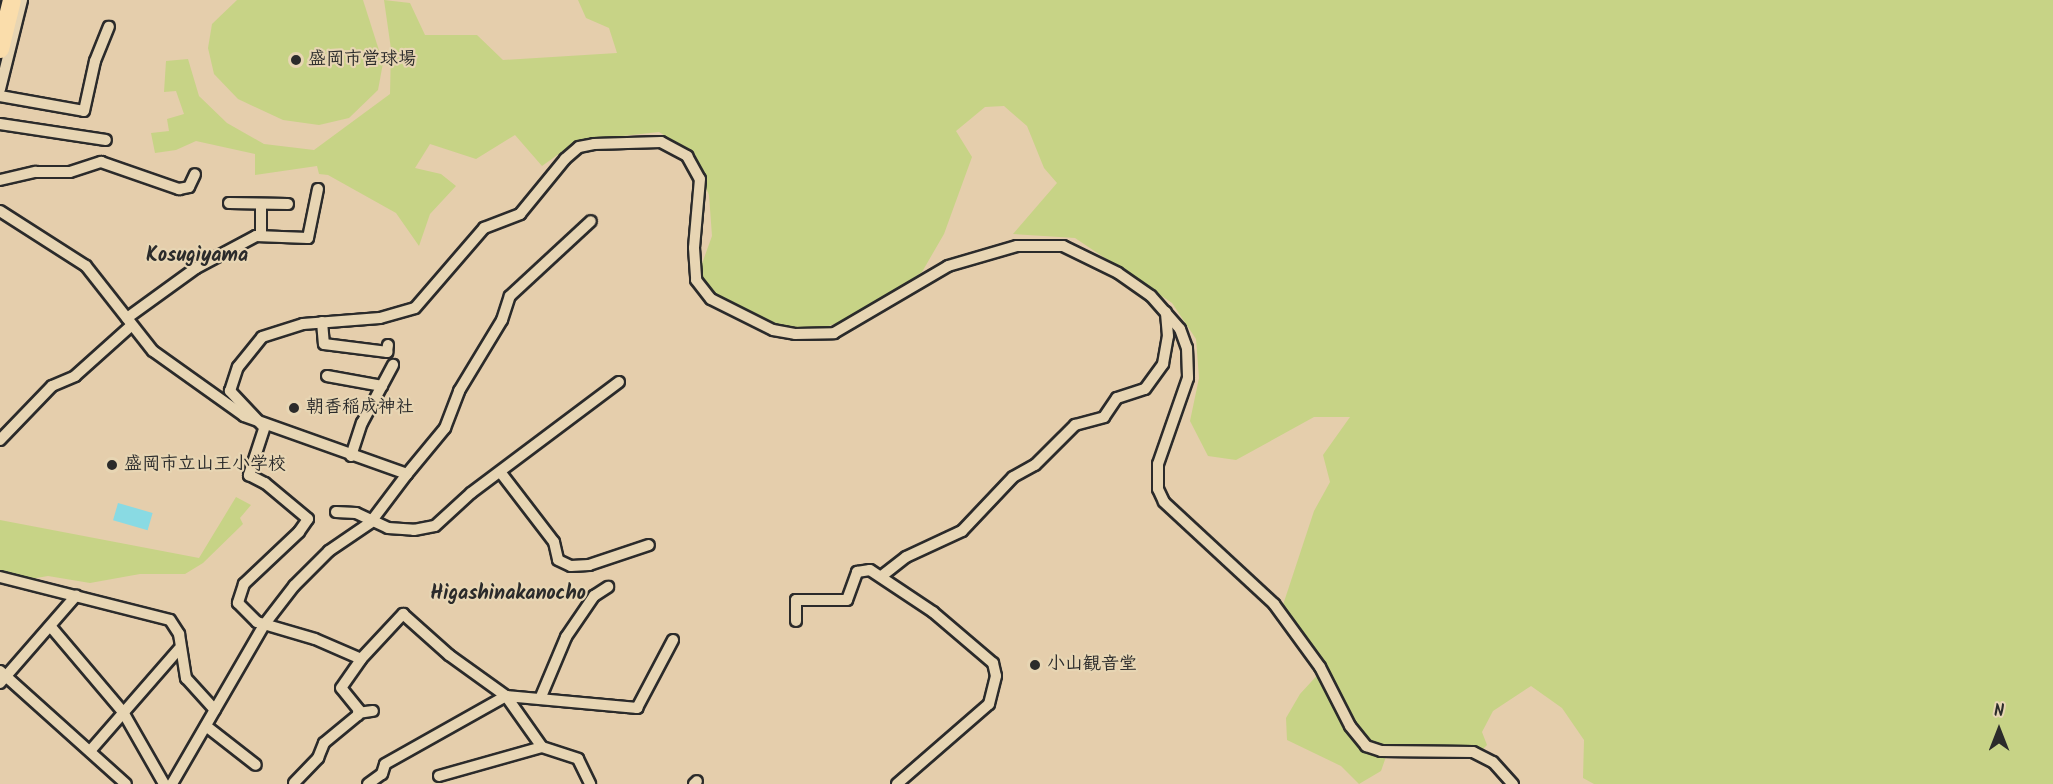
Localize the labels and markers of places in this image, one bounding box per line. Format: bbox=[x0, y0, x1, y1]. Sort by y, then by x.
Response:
place label: 盛岡市営球場 bbox=[308, 49, 416, 71]
marker: 盛岡市営球場 bbox=[289, 53, 303, 67]
place label: 朝香稲成神社 bbox=[306, 397, 414, 419]
marker: 朝香稲成神社 bbox=[287, 401, 301, 415]
place label: 盛岡市立山王小学校 bbox=[124, 454, 286, 476]
marker: 盛岡市立山王小学校 bbox=[105, 458, 119, 472]
place label: 小山観音堂 bbox=[1047, 654, 1137, 676]
marker: 小山観音堂 bbox=[1028, 658, 1042, 672]

